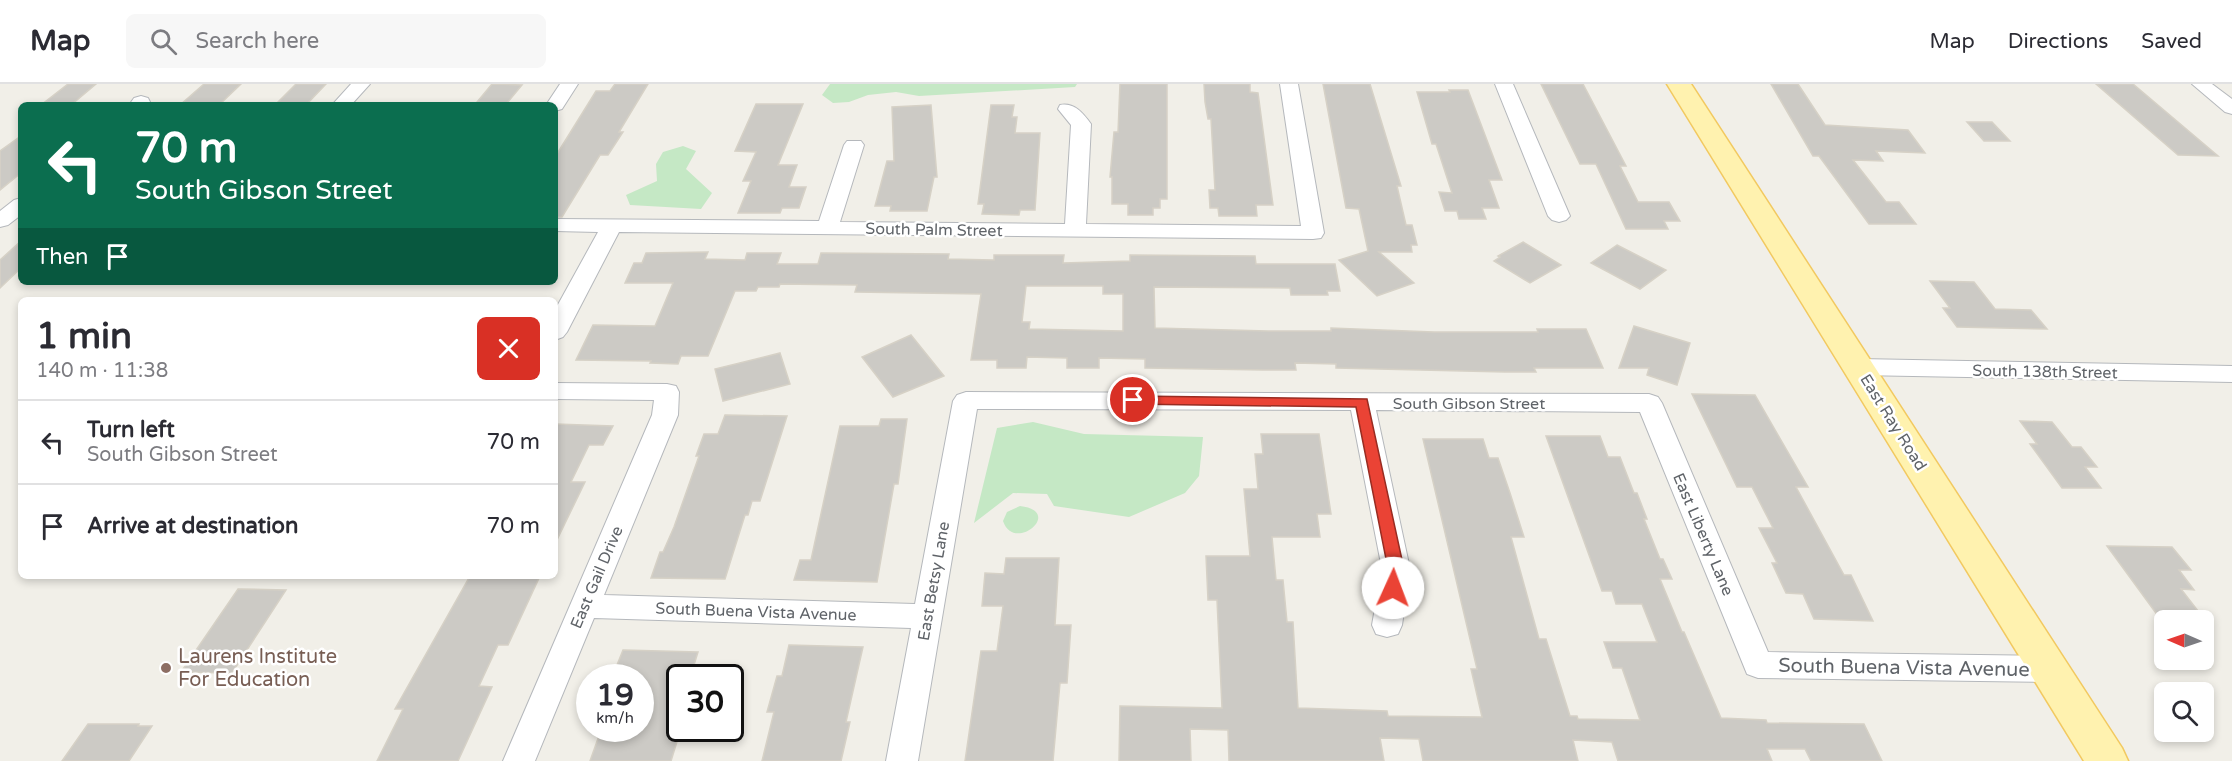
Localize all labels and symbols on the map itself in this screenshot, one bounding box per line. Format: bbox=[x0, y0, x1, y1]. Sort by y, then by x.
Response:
street label: South Palm Street bbox=[865, 219, 1003, 241]
street label: South 138th Street bbox=[1972, 361, 2118, 383]
street label: East Ray Road bbox=[1855, 371, 1931, 475]
pin bbox=[1107, 374, 1158, 425]
street label: South Gibson Street bbox=[1393, 394, 1545, 414]
street label: East Liberty Lane bbox=[1668, 470, 1738, 599]
street label: East Betsy Lane bbox=[914, 520, 954, 642]
street label: East Gail Drive bbox=[566, 523, 628, 632]
position arrow bbox=[1361, 556, 1425, 620]
street label: South Buena Vista Avenue bbox=[655, 598, 857, 626]
north arrow bbox=[2154, 610, 2214, 670]
place label: Laurens Institute For Education bbox=[178, 645, 337, 692]
street label: South Buena Vista Avenue bbox=[1778, 654, 2030, 682]
marker: Laurens Institute For Education bbox=[159, 661, 173, 675]
speed limit sign: 30 bbox=[666, 664, 744, 742]

